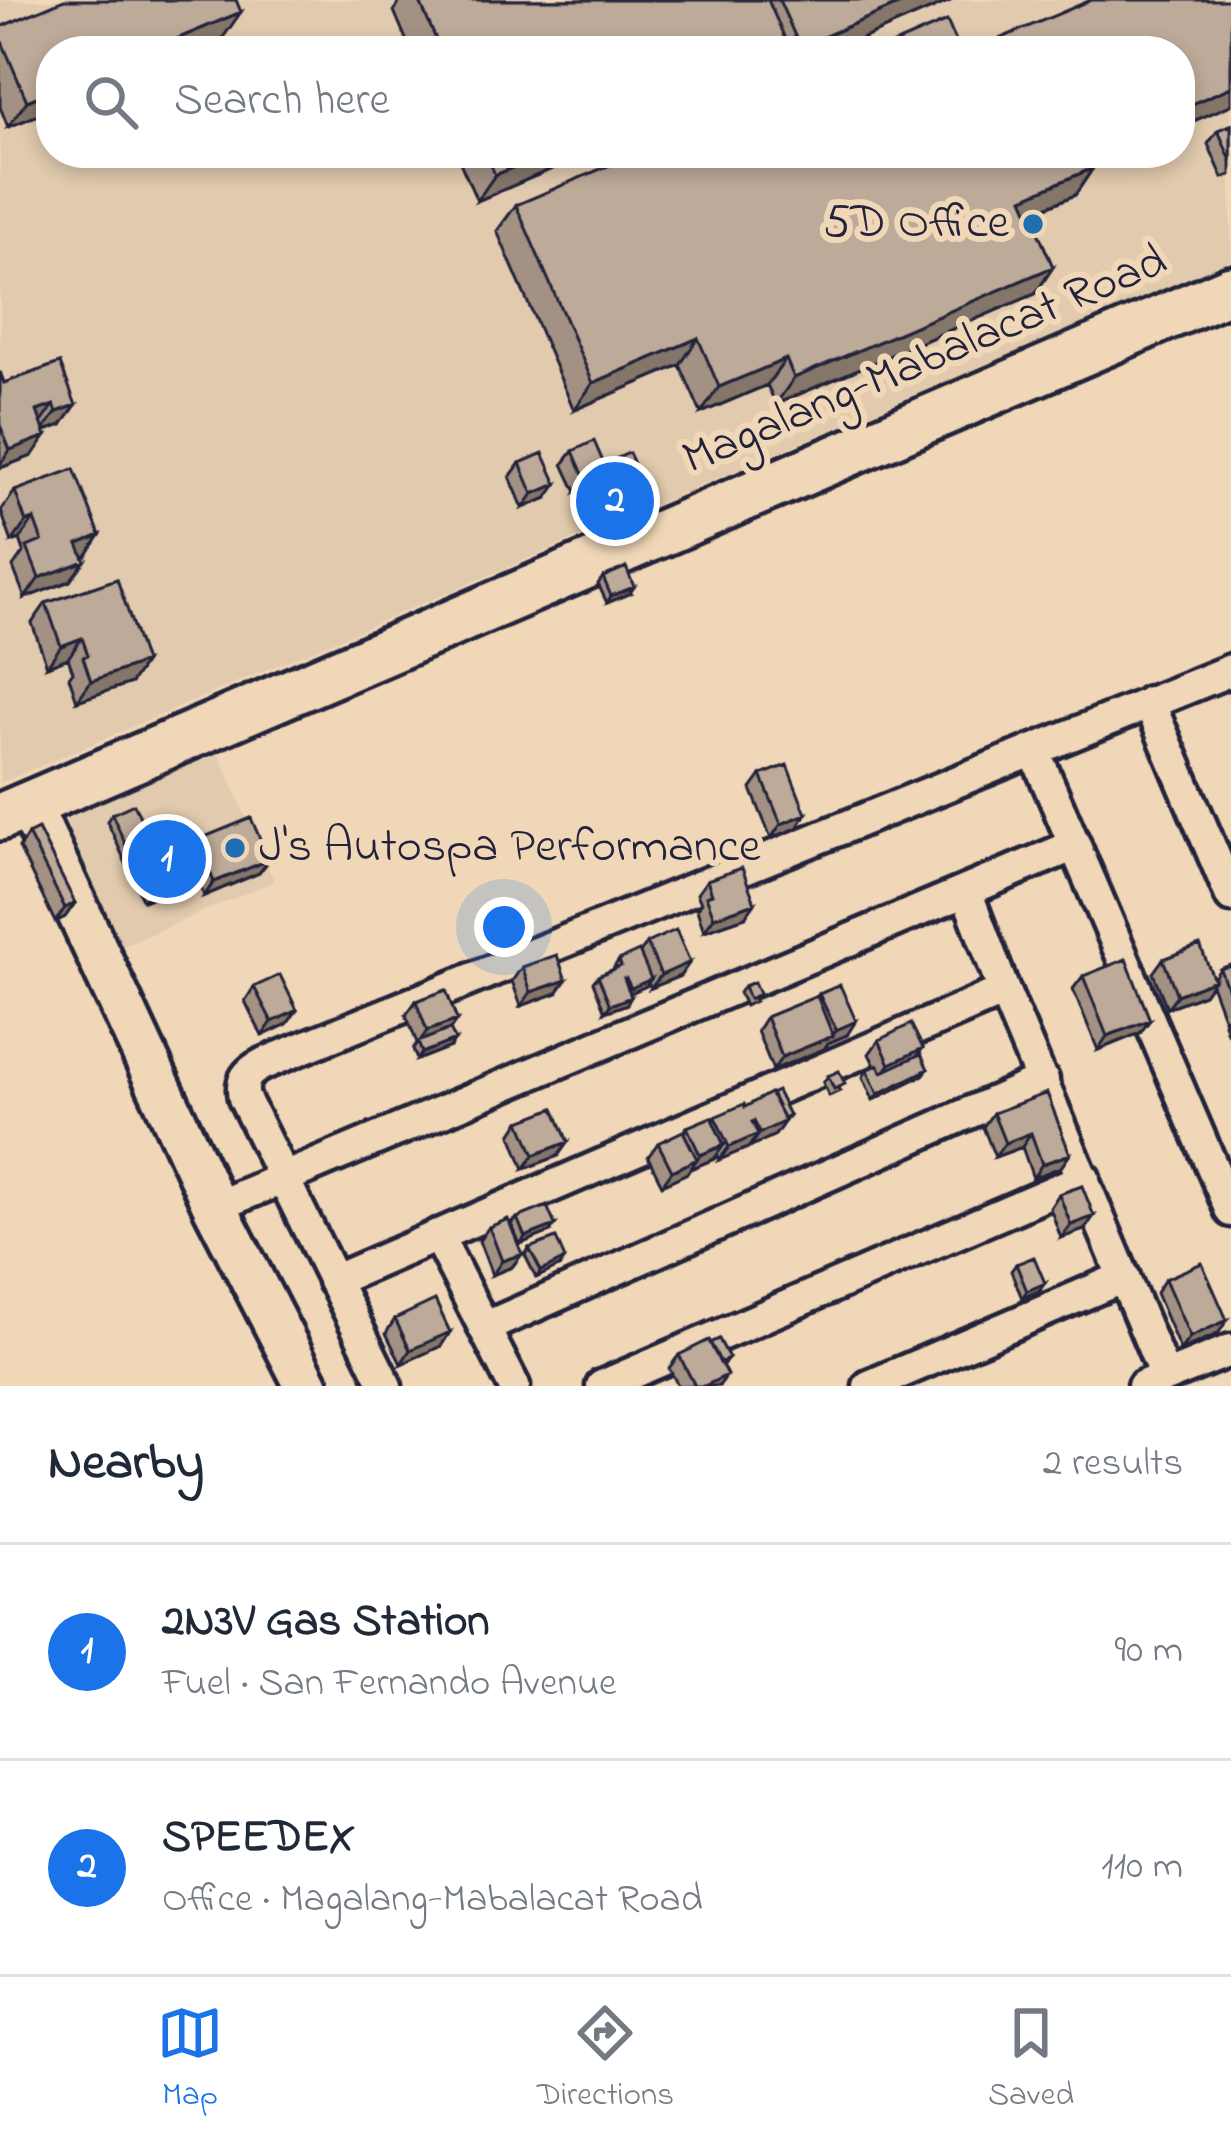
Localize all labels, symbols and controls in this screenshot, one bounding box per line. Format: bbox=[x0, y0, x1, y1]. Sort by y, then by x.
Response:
search box bbox=[36, 36, 1195, 168]
icon: search bbox=[78, 69, 144, 135]
text: Search here bbox=[174, 69, 390, 135]
place label: 5D Office bbox=[823, 189, 1009, 259]
marker: 5D Office bbox=[1020, 211, 1046, 237]
street label: Magalang-Mabalacat Road bbox=[672, 227, 1178, 496]
pin: 2 bbox=[576, 456, 654, 546]
place label: J's Autospa Performance bbox=[259, 813, 761, 883]
pin: 1 bbox=[128, 814, 206, 904]
marker: J's Autospa Performance bbox=[222, 835, 248, 861]
your location bbox=[474, 897, 534, 957]
text: Nearby bbox=[48, 1427, 204, 1502]
text: 2 results bbox=[1043, 1436, 1183, 1493]
text: 2N3V Gas Station bbox=[162, 1590, 490, 1656]
text: 1 bbox=[81, 1623, 93, 1680]
text: 90 m bbox=[1114, 1623, 1183, 1680]
text: Fuel · San Fernando Avenue bbox=[162, 1656, 617, 1713]
text: SPEEDEX bbox=[162, 1806, 355, 1872]
text: 2 bbox=[77, 1839, 97, 1896]
text: 110 m bbox=[1101, 1839, 1183, 1896]
text: Office · Magalang-Mabalacat Road bbox=[162, 1872, 703, 1929]
tab: Map bbox=[157, 2000, 223, 2120]
tab: Directions bbox=[537, 2000, 674, 2120]
tab: Saved bbox=[988, 2000, 1074, 2120]

